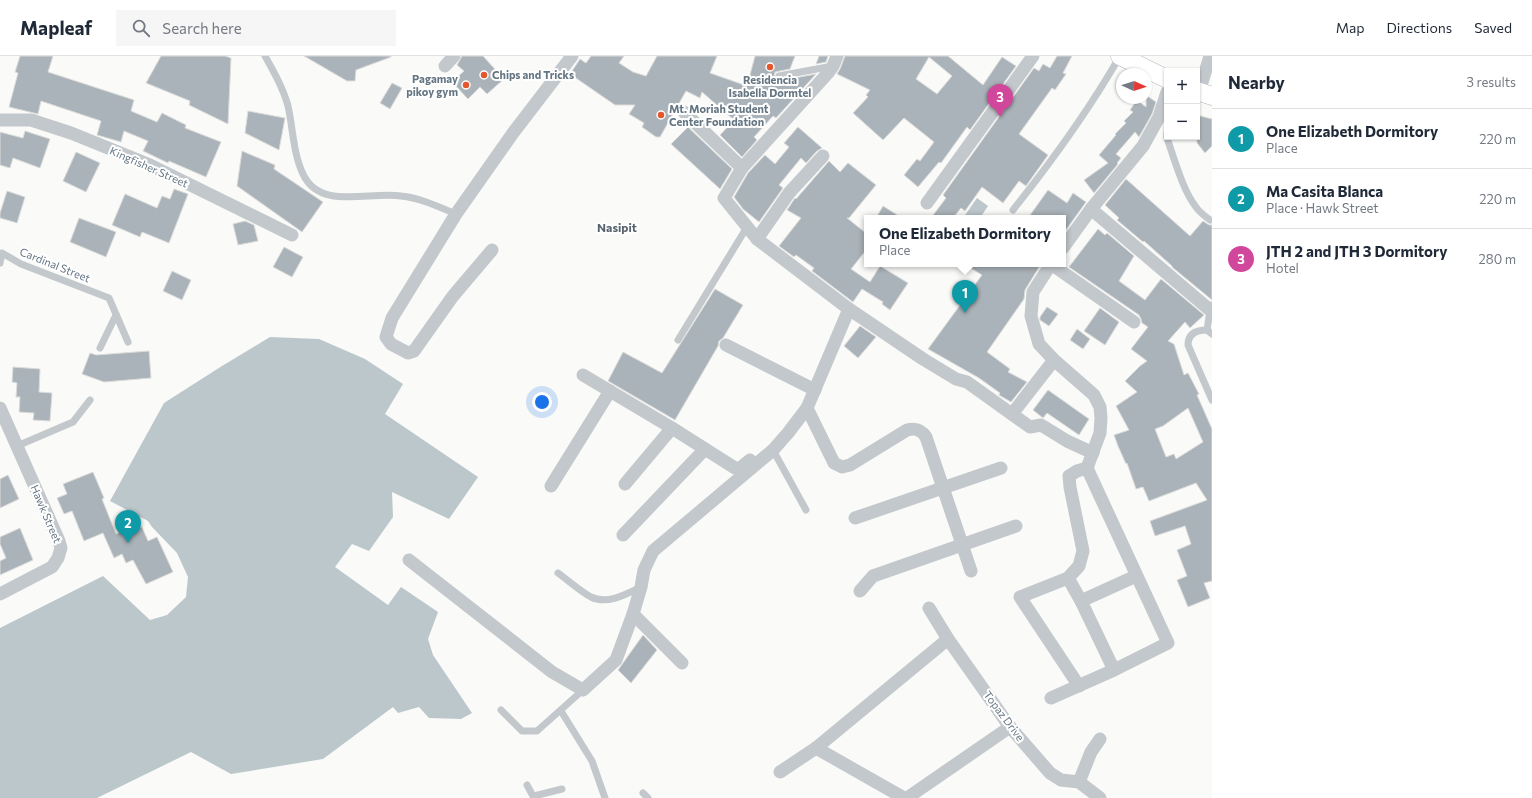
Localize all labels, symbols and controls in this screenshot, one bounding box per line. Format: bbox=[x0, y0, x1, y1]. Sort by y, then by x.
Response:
search box bbox=[116, 10, 396, 46]
text: Mapleaf bbox=[20, 16, 92, 39]
icon: search bbox=[130, 17, 152, 39]
text: Search here bbox=[162, 19, 242, 37]
text: Map bbox=[1336, 19, 1365, 36]
text: Directions bbox=[1387, 19, 1452, 36]
text: Saved bbox=[1474, 19, 1512, 36]
marker: Residencia Isabella Dormtel bbox=[765, 62, 775, 72]
place label: Chips and Tricks bbox=[492, 68, 574, 81]
north arrow bbox=[1116, 68, 1152, 104]
map controls bbox=[1164, 68, 1200, 140]
button: + bbox=[1164, 68, 1200, 104]
marker: Chips and Tricks bbox=[479, 70, 489, 80]
place label: Pagamay pikoy gym bbox=[406, 72, 458, 98]
text: Nearby bbox=[1228, 72, 1285, 93]
place label: Residencia Isabella Dormtel bbox=[729, 73, 811, 99]
text: 3 results bbox=[1467, 74, 1516, 90]
marker: Pagamay pikoy gym bbox=[461, 80, 471, 90]
pin: 3 bbox=[987, 84, 1013, 117]
place label: Mt. Moriah Student Center Foundation bbox=[669, 102, 769, 128]
button: − bbox=[1164, 104, 1200, 140]
marker: Mt. Moriah Student Center Foundation bbox=[656, 110, 666, 120]
text: One Elizabeth Dormitory bbox=[1266, 122, 1438, 140]
text: 1 bbox=[1238, 131, 1244, 147]
text: 220 m bbox=[1479, 131, 1516, 147]
text: Place bbox=[1266, 140, 1298, 156]
street label: Kingfisher Street bbox=[108, 143, 191, 190]
text: Ma Casita Blanca bbox=[1266, 182, 1383, 200]
text: 2 bbox=[1237, 191, 1245, 207]
text: 220 m bbox=[1479, 191, 1516, 207]
text: Place · Hawk Street bbox=[1266, 200, 1379, 216]
popup bbox=[864, 215, 1066, 267]
district label: Nasipit bbox=[597, 220, 637, 234]
text: One Elizabeth Dormitory bbox=[879, 224, 1051, 242]
text: Place bbox=[879, 242, 910, 258]
text: JTH 2 and JTH 3 Dormitory bbox=[1266, 242, 1448, 260]
street label: Cardinal Street bbox=[18, 245, 93, 285]
text: 3 bbox=[1237, 251, 1245, 267]
text: 280 m bbox=[1479, 251, 1516, 267]
text: Hotel bbox=[1266, 260, 1299, 276]
pin: 1 bbox=[952, 280, 978, 313]
your location bbox=[532, 392, 552, 412]
street label: Hawk Street bbox=[28, 483, 65, 545]
pin: 2 bbox=[115, 510, 141, 543]
street label: Topaz Drive bbox=[981, 688, 1028, 743]

